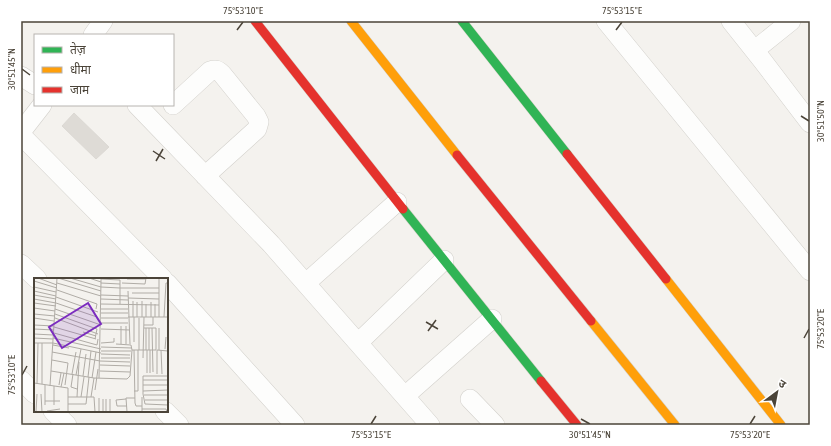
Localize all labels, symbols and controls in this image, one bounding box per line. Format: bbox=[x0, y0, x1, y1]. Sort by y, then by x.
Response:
text: 75°53'10"E bbox=[223, 5, 264, 16]
text: 75°53'15"E bbox=[602, 5, 643, 16]
legend bbox=[34, 34, 174, 106]
text: तेज़ bbox=[70, 42, 87, 57]
text: 30°51'45"N bbox=[6, 48, 17, 90]
text: धीमा bbox=[70, 62, 92, 77]
text: जाम bbox=[70, 83, 90, 97]
text: 30°51'50"N bbox=[815, 100, 826, 142]
inset map bbox=[34, 278, 168, 412]
text: 75°53'20"E bbox=[815, 308, 826, 349]
text: 75°53'10"E bbox=[6, 354, 17, 395]
north arrow bbox=[757, 372, 797, 412]
text: उ bbox=[776, 377, 789, 391]
text: 75°53'15"E bbox=[351, 429, 392, 440]
text: 30°51'45"N bbox=[569, 429, 611, 440]
text: 75°53'20"E bbox=[730, 429, 771, 440]

